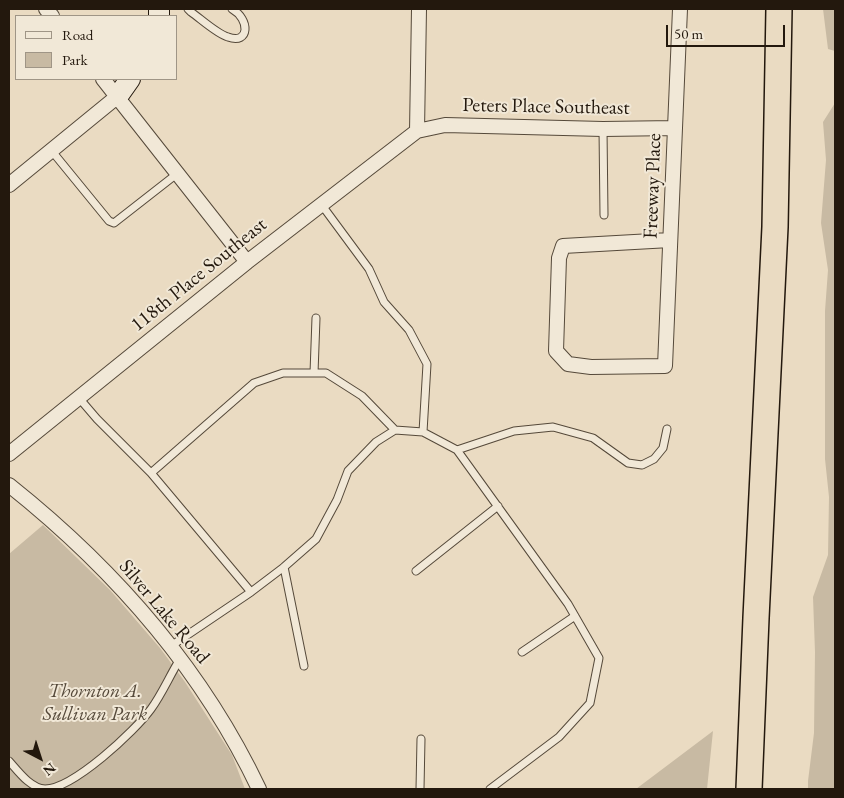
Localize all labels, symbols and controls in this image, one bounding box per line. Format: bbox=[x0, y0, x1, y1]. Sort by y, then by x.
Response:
legend bbox=[15, 15, 178, 80]
scale bar bbox=[669, 15, 788, 47]
text: 50 m bbox=[674, 24, 703, 43]
text: Road bbox=[62, 25, 93, 44]
text: Park bbox=[62, 50, 88, 69]
street label: Peters Place Southeast bbox=[462, 94, 630, 120]
street label: Freeway Place bbox=[639, 133, 667, 239]
street label: 118th Place Southeast bbox=[126, 213, 272, 337]
street label: Silver Lake Road bbox=[114, 555, 214, 669]
park label: Thornton A. Sullivan Park bbox=[43, 680, 147, 727]
north arrow bbox=[15, 733, 65, 783]
text: N bbox=[40, 759, 60, 780]

